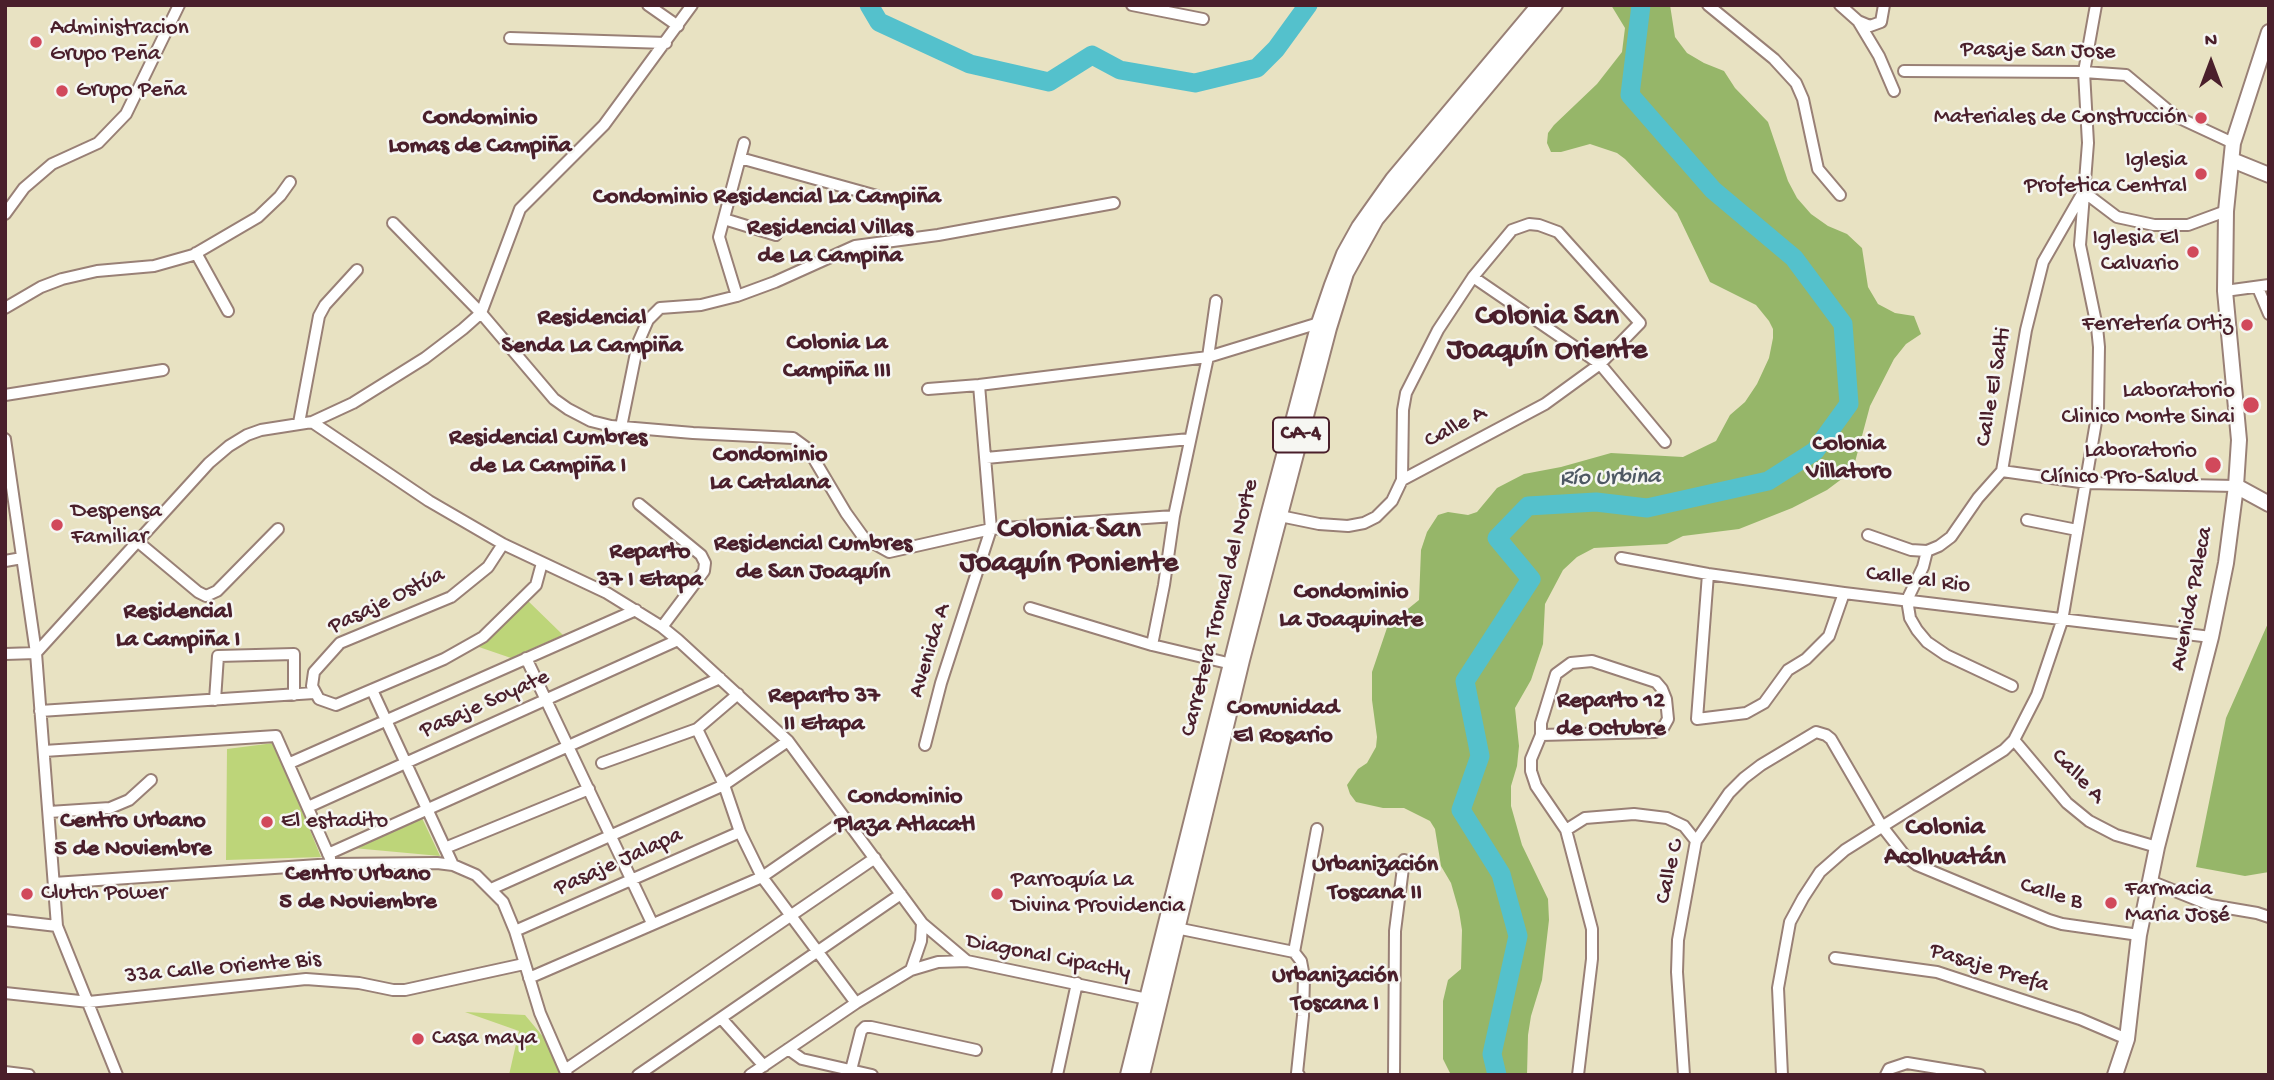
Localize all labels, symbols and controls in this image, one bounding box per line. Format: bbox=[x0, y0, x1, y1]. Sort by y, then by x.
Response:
place label: Administracion Grupo Peña bbox=[50, 15, 189, 69]
north arrow bbox=[2176, 28, 2246, 98]
text: N bbox=[2205, 30, 2217, 53]
marker: Administracion Grupo Peña bbox=[28, 34, 44, 50]
street label: Pasaje San Jose bbox=[1960, 37, 2116, 67]
place label: Grupo Peña bbox=[76, 77, 186, 105]
marker: Grupo Peña bbox=[54, 83, 70, 99]
place label: Materiales de Construcción bbox=[1934, 104, 2187, 132]
district label: Condominio Lomas de Campiña bbox=[388, 105, 572, 161]
marker: Materiales de Construcción bbox=[2193, 110, 2209, 126]
place label: Iglesia Profetica Central bbox=[2024, 147, 2187, 201]
marker: Iglesia Profetica Central bbox=[2193, 166, 2209, 182]
district label: Condominio Residencial La Campiña bbox=[593, 184, 941, 212]
district label: Residencial Villas de La Campiña bbox=[747, 215, 913, 271]
place label: Iglesia El Calvario bbox=[2092, 225, 2179, 279]
marker: Iglesia El Calvario bbox=[2185, 244, 2201, 260]
district label: Colonia San Joaquín Oriente bbox=[1447, 300, 1647, 370]
district label: Residencial Senda La Campiña bbox=[502, 305, 682, 361]
place label: Ferretería Ortiz bbox=[2082, 311, 2233, 339]
marker: Ferretería Ortiz bbox=[2239, 317, 2255, 333]
street label: Calle El Salti bbox=[1971, 325, 2019, 449]
district label: Colonia La Campiña III bbox=[783, 330, 891, 386]
place label: Laboratorio Clinico Monte Sinai bbox=[2062, 378, 2235, 432]
marker: Laboratorio Clinico Monte Sinai bbox=[2241, 395, 2261, 415]
street label: Calle A bbox=[1420, 400, 1492, 456]
road number: CA-4 bbox=[1273, 418, 1329, 452]
district label: Residencial Cumbres de La Campiña I bbox=[449, 425, 647, 481]
district label: Colonia Villatoro bbox=[1806, 431, 1892, 487]
place label: Laboratorio Clínico Pro-Salud bbox=[2041, 438, 2197, 492]
district label: Condominio La Catalana bbox=[710, 442, 830, 498]
marker: Laboratorio Clínico Pro-Salud bbox=[2203, 455, 2223, 475]
water label: Río Urbina bbox=[1559, 464, 1661, 494]
street label: Carretera Troncal del Norte bbox=[1176, 476, 1266, 740]
place label: Despensa Familiar bbox=[71, 498, 162, 552]
district label: Colonia San Joaquín Poniente bbox=[960, 513, 1178, 584]
marker: Despensa Familiar bbox=[49, 517, 65, 533]
street label: Avenida Paleca bbox=[2166, 525, 2220, 673]
district label: Residencial Cumbres de San Joaquín bbox=[714, 531, 912, 587]
district label: Reparto 37 I Etapa bbox=[597, 539, 703, 595]
street label: Calle al Rio bbox=[1864, 561, 1972, 601]
street label: Pasaje Ostúa bbox=[324, 562, 450, 642]
district label: Condominio La Joaquinate bbox=[1279, 579, 1423, 635]
district label: Residencial La Campiña I bbox=[116, 599, 240, 655]
street label: Avenida A bbox=[904, 601, 958, 701]
street label: Pasaje Soyate bbox=[416, 664, 554, 746]
district label: Reparto 37 II Etapa bbox=[768, 683, 880, 739]
district label: Reparto 12 de Octubre bbox=[1556, 688, 1666, 744]
district label: Comunidad El Rosario bbox=[1227, 695, 1339, 751]
street label: Calle A bbox=[2044, 744, 2110, 810]
district label: Condominio Plaza Atlacatl bbox=[835, 784, 975, 840]
district label: Centro Urbano 5 de Noviembre bbox=[54, 808, 212, 864]
place label: El estadito bbox=[281, 808, 388, 836]
district label: Colonia Acolhuatán bbox=[1884, 813, 2006, 874]
marker: El estadito bbox=[259, 814, 275, 830]
street label: Pasaje Jalapa bbox=[551, 822, 687, 904]
street label: Calle C bbox=[1650, 837, 1692, 907]
district label: Urbanización Toscana II bbox=[1312, 852, 1438, 908]
district label: Centro Urbano 5 de Noviembre bbox=[279, 861, 437, 917]
place label: Parroquía La Divina Providencia bbox=[1011, 867, 1185, 921]
street label: Calle B bbox=[2016, 872, 2086, 918]
place label: Farmacia Maria José bbox=[2125, 876, 2230, 930]
place label: Clutch Power bbox=[41, 880, 167, 908]
marker: Clutch Power bbox=[19, 886, 35, 902]
marker: Parroquía La Divina Providencia bbox=[989, 886, 1005, 902]
marker: Farmacia Maria José bbox=[2103, 895, 2119, 911]
street label: Diagonal Cipactly bbox=[963, 929, 1133, 987]
street label: Pasaje Prefa bbox=[1926, 938, 2052, 1000]
street label: 33a Calle Oriente Bis bbox=[124, 947, 322, 991]
district label: Urbanización Toscana I bbox=[1272, 963, 1398, 1019]
place label: Casa maya bbox=[432, 1025, 537, 1053]
marker: Casa maya bbox=[410, 1031, 426, 1047]

